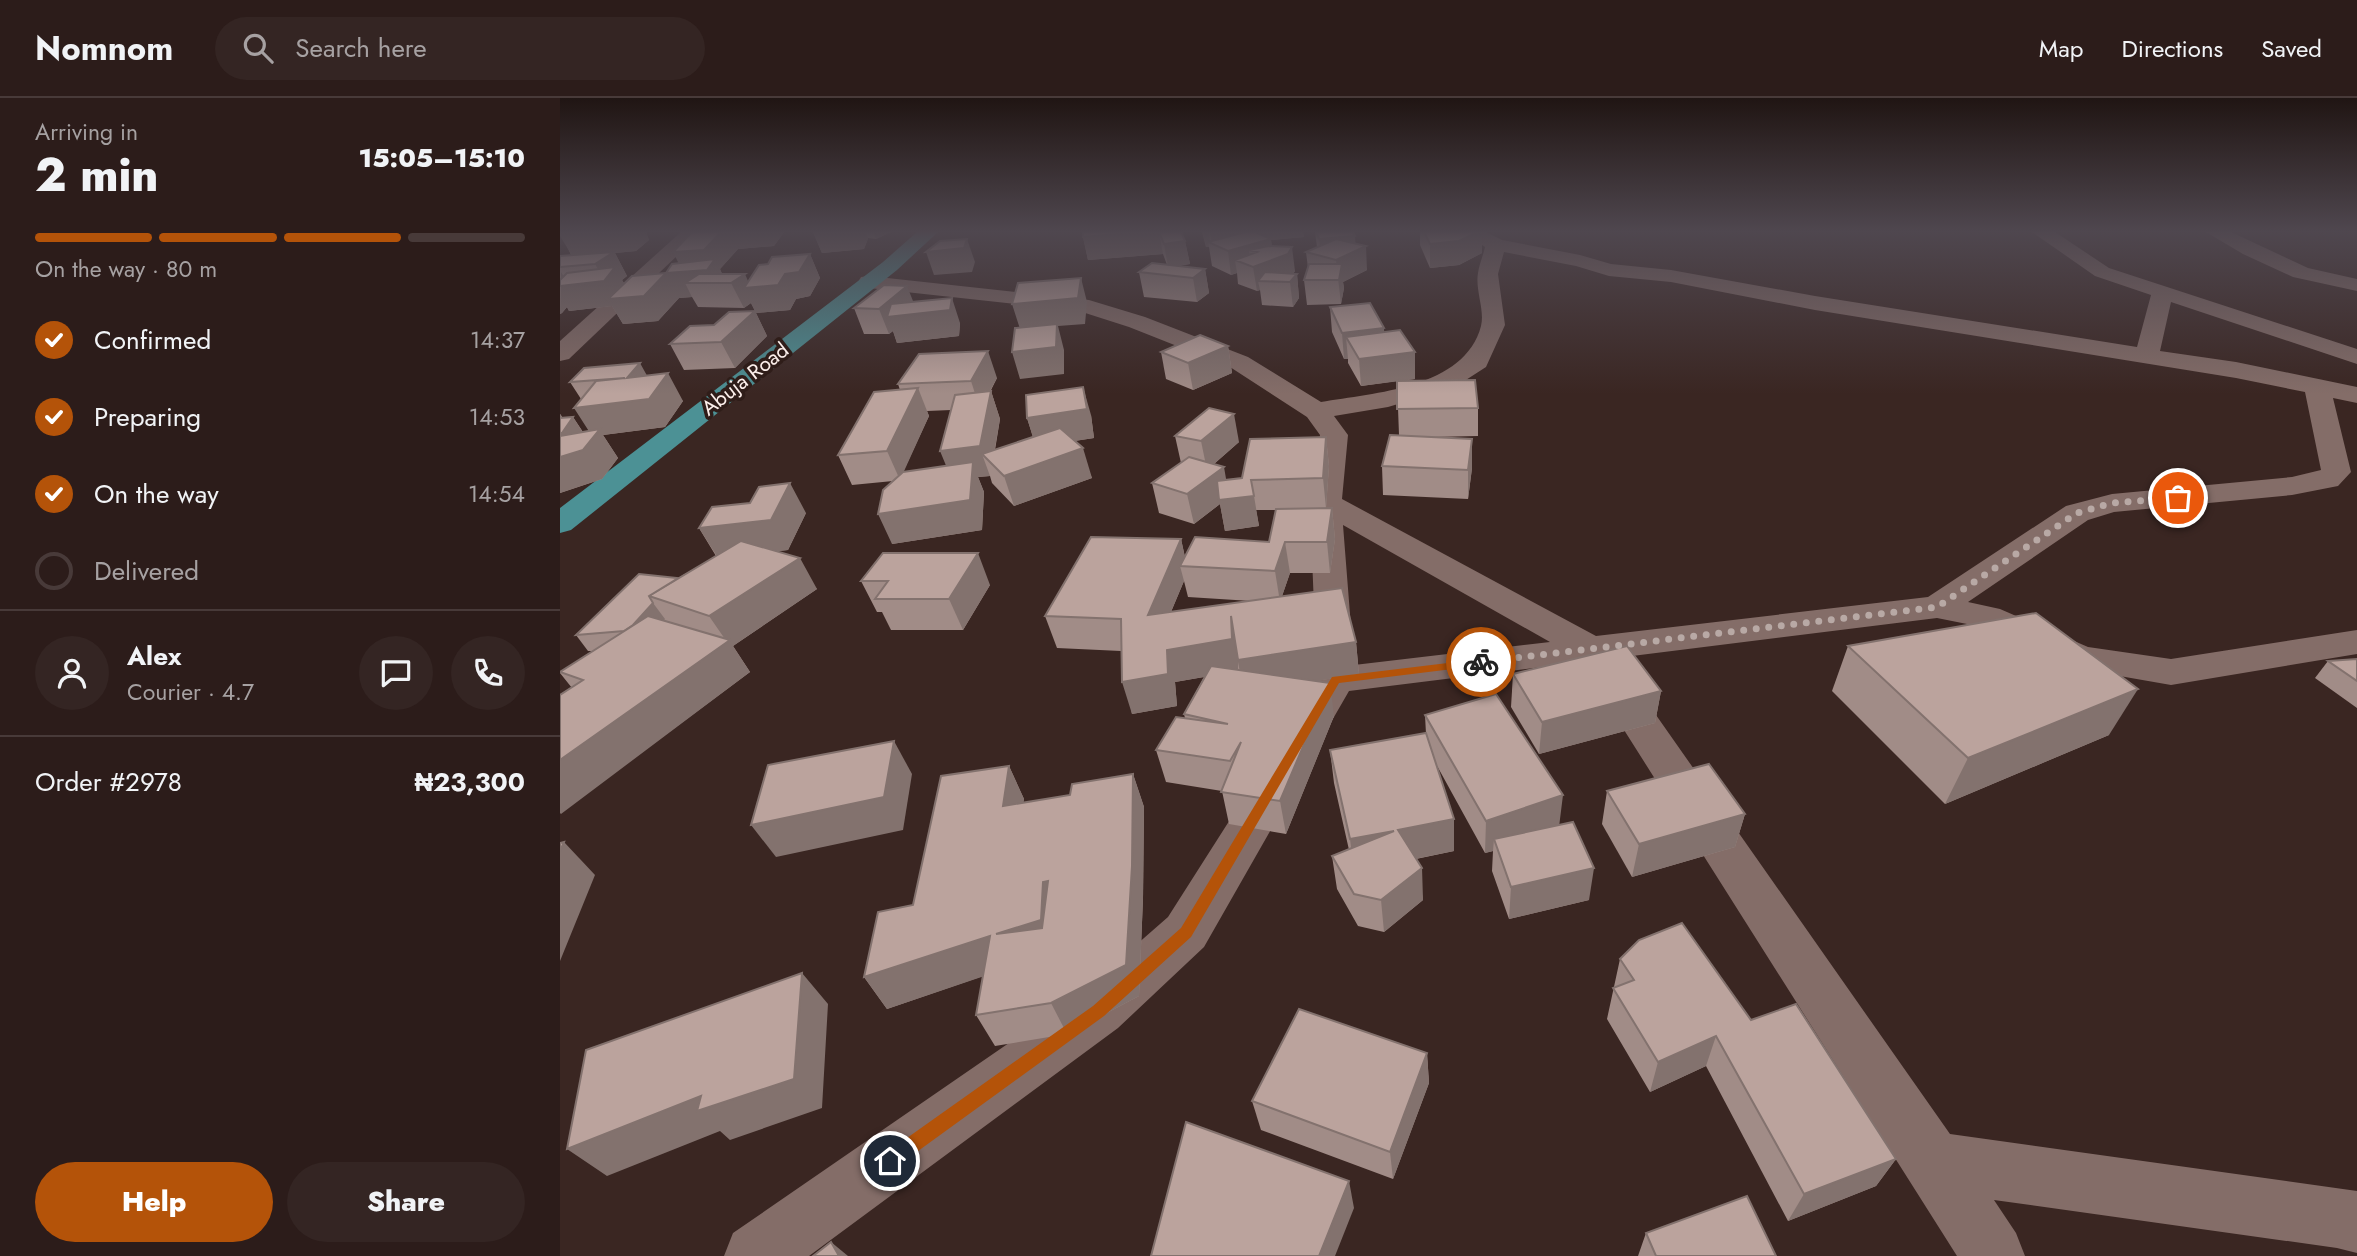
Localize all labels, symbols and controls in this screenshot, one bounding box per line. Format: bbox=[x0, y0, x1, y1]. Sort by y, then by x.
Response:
search box bbox=[215, 17, 705, 80]
text: Nomnom bbox=[35, 25, 173, 72]
icon: search bbox=[239, 29, 277, 67]
text: Search here bbox=[295, 29, 427, 67]
text: Map bbox=[2039, 31, 2084, 66]
text: Directions bbox=[2122, 31, 2223, 66]
text: Saved bbox=[2261, 31, 2322, 66]
text: Arriving in bbox=[35, 115, 138, 149]
text: 15:05–15:10 bbox=[358, 139, 525, 177]
text: 2 min bbox=[35, 142, 159, 208]
text: On the way · 80 m bbox=[35, 252, 217, 286]
icon: check bbox=[35, 321, 73, 359]
text: Confirmed bbox=[94, 321, 211, 359]
text: 14:37 bbox=[470, 323, 525, 357]
street label: Abuja Road bbox=[695, 335, 795, 423]
icon: check bbox=[35, 398, 73, 436]
text: Preparing bbox=[94, 398, 201, 436]
text: 14:53 bbox=[469, 400, 525, 434]
pin bbox=[2148, 468, 2208, 528]
icon: check bbox=[35, 475, 73, 513]
text: On the way bbox=[94, 475, 219, 513]
text: 14:54 bbox=[468, 477, 525, 511]
icon: bag bbox=[2159, 479, 2197, 517]
text: Delivered bbox=[94, 552, 199, 590]
courier bbox=[1446, 627, 1516, 697]
button: person bbox=[35, 636, 109, 710]
button: chat bbox=[359, 636, 433, 710]
button: phone bbox=[451, 636, 525, 710]
text: Alex bbox=[127, 637, 181, 675]
icon: bike bbox=[1462, 643, 1500, 681]
text: Courier · 4.7 bbox=[127, 675, 254, 709]
text: Order #2978 bbox=[35, 763, 182, 801]
text: ₦23,300 bbox=[414, 763, 525, 801]
pin bbox=[860, 1131, 920, 1191]
icon: home bbox=[871, 1142, 909, 1180]
button: Help bbox=[35, 1162, 273, 1242]
button: Share bbox=[287, 1162, 525, 1242]

